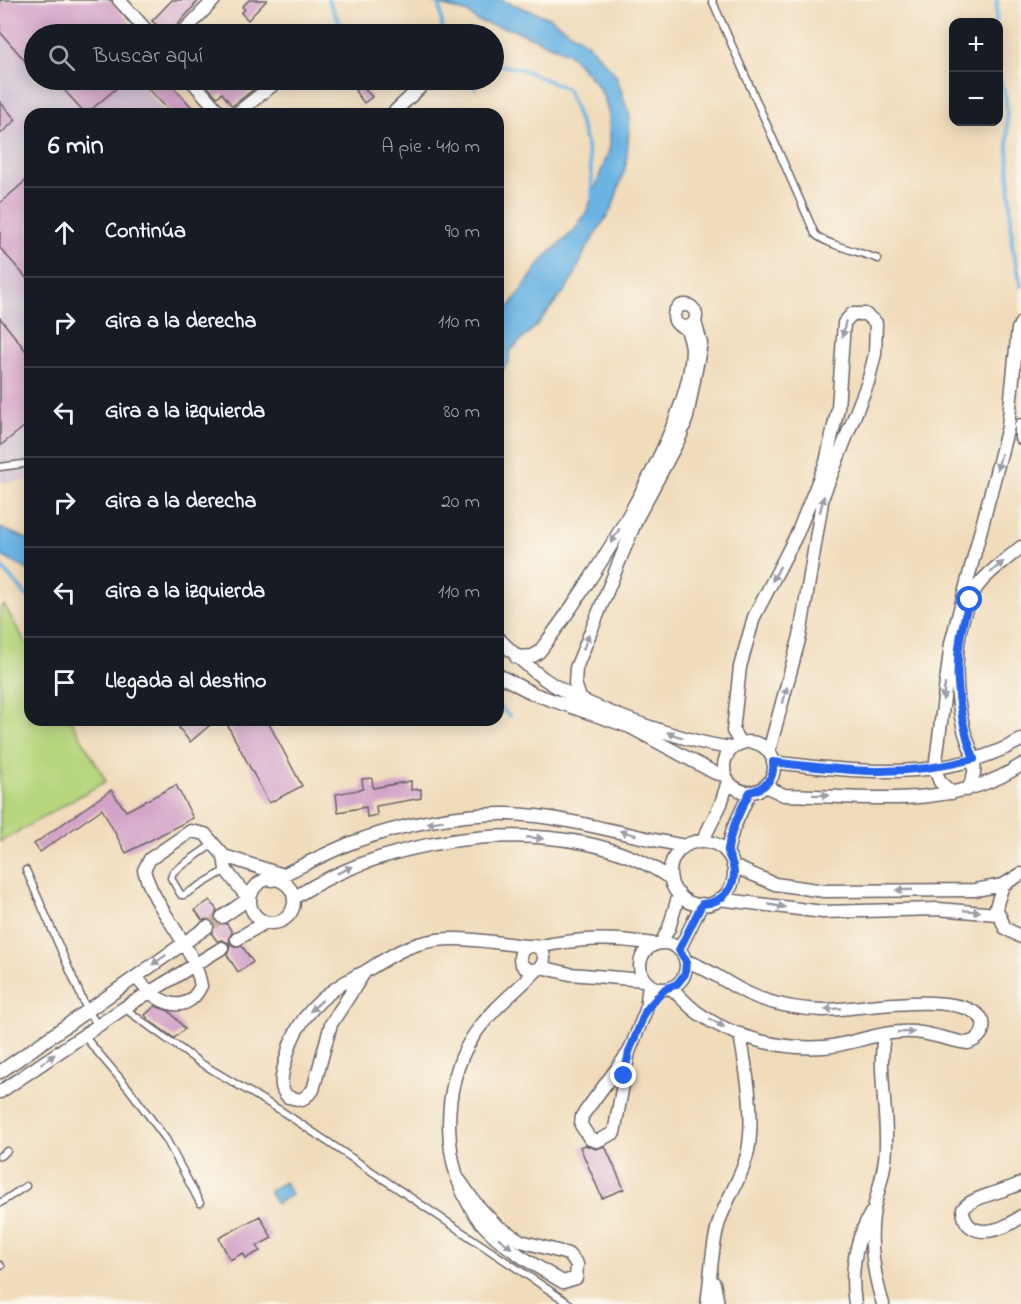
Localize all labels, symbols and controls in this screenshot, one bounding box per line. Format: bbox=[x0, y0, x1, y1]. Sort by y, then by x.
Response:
map controls bbox=[949, 18, 1003, 126]
button: + bbox=[949, 18, 1003, 72]
search box bbox=[24, 24, 504, 90]
icon: search bbox=[45, 41, 78, 74]
text: Buscar aquí bbox=[93, 41, 203, 73]
button: − bbox=[949, 72, 1003, 126]
text: 6 min bbox=[48, 128, 104, 166]
text: A pie · 410 m bbox=[381, 133, 480, 162]
icon: ahead bbox=[48, 216, 81, 249]
text: Continúa bbox=[105, 216, 186, 248]
text: 90 m bbox=[445, 218, 480, 247]
icon: right bbox=[48, 306, 81, 339]
text: Gira a la derecha bbox=[105, 306, 256, 338]
text: 110 m bbox=[438, 308, 480, 337]
one-way arrow bbox=[839, 320, 848, 339]
icon: left bbox=[48, 396, 81, 429]
text: Gira a la izquierda bbox=[105, 396, 265, 428]
text: 80 m bbox=[443, 398, 480, 427]
one-way arrow bbox=[994, 453, 1003, 471]
icon: right bbox=[48, 486, 81, 519]
text: Gira a la derecha bbox=[105, 486, 256, 518]
text: 20 m bbox=[441, 488, 480, 517]
one-way arrow bbox=[817, 495, 827, 513]
one-way arrow bbox=[609, 528, 620, 544]
one-way arrow bbox=[989, 561, 1004, 574]
one-way arrow bbox=[771, 566, 781, 583]
icon: left bbox=[48, 576, 81, 609]
text: Gira a la izquierda bbox=[105, 576, 265, 608]
text: 110 m bbox=[438, 578, 480, 607]
route start bbox=[956, 586, 982, 612]
one-way arrow bbox=[581, 633, 591, 651]
icon: arrive bbox=[48, 666, 81, 699]
text: Llegada al destino bbox=[105, 666, 266, 698]
one-way arrow bbox=[939, 683, 948, 702]
one-way arrow bbox=[780, 686, 790, 704]
one-way arrow bbox=[666, 729, 684, 739]
one-way arrow bbox=[812, 790, 831, 800]
one-way arrow bbox=[425, 818, 444, 827]
one-way arrow bbox=[619, 828, 637, 837]
one-way arrow bbox=[526, 834, 545, 843]
one-way arrow bbox=[336, 865, 353, 874]
one-way arrow bbox=[894, 886, 913, 895]
one-way arrow bbox=[768, 902, 787, 911]
one-way arrow bbox=[962, 906, 981, 916]
one-way arrow bbox=[151, 954, 167, 966]
one-way arrow bbox=[309, 999, 324, 1012]
one-way arrow bbox=[824, 1004, 843, 1014]
one-way arrow bbox=[709, 1018, 725, 1029]
one-way arrow bbox=[897, 1027, 916, 1037]
one-way arrow bbox=[40, 1054, 57, 1065]
route end bbox=[610, 1062, 636, 1088]
one-way arrow bbox=[497, 1237, 513, 1250]

